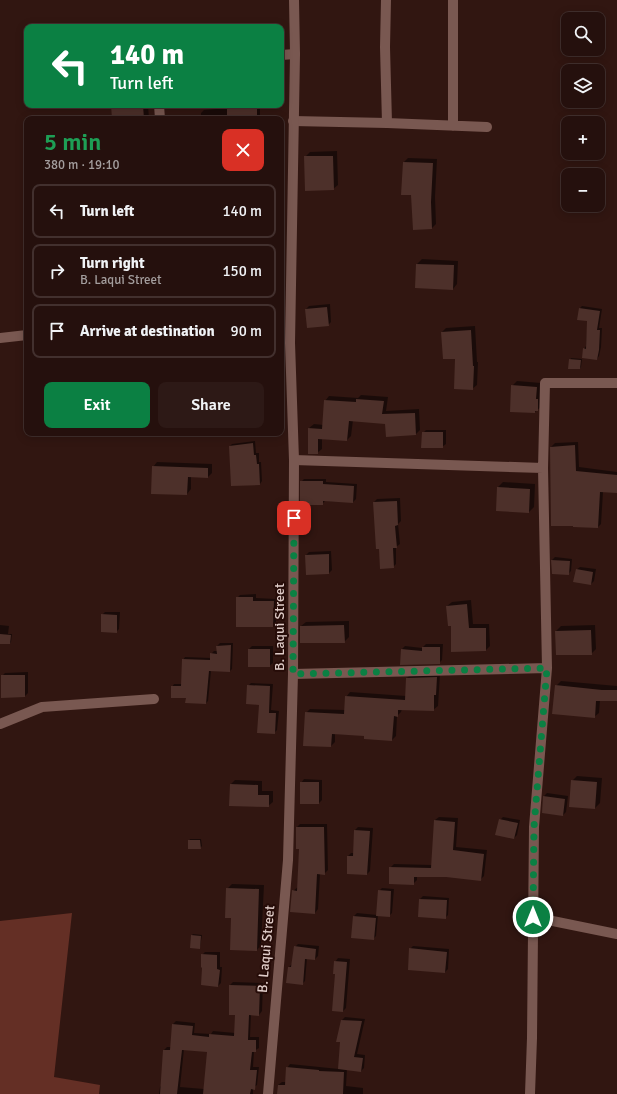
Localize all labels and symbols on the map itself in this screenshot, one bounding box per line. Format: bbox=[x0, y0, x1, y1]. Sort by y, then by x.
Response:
pin bbox=[277, 501, 311, 535]
street label: B. Laqui Street bbox=[271, 583, 288, 671]
position arrow bbox=[512, 896, 554, 938]
street label: B. Laqui Street bbox=[254, 904, 278, 993]

